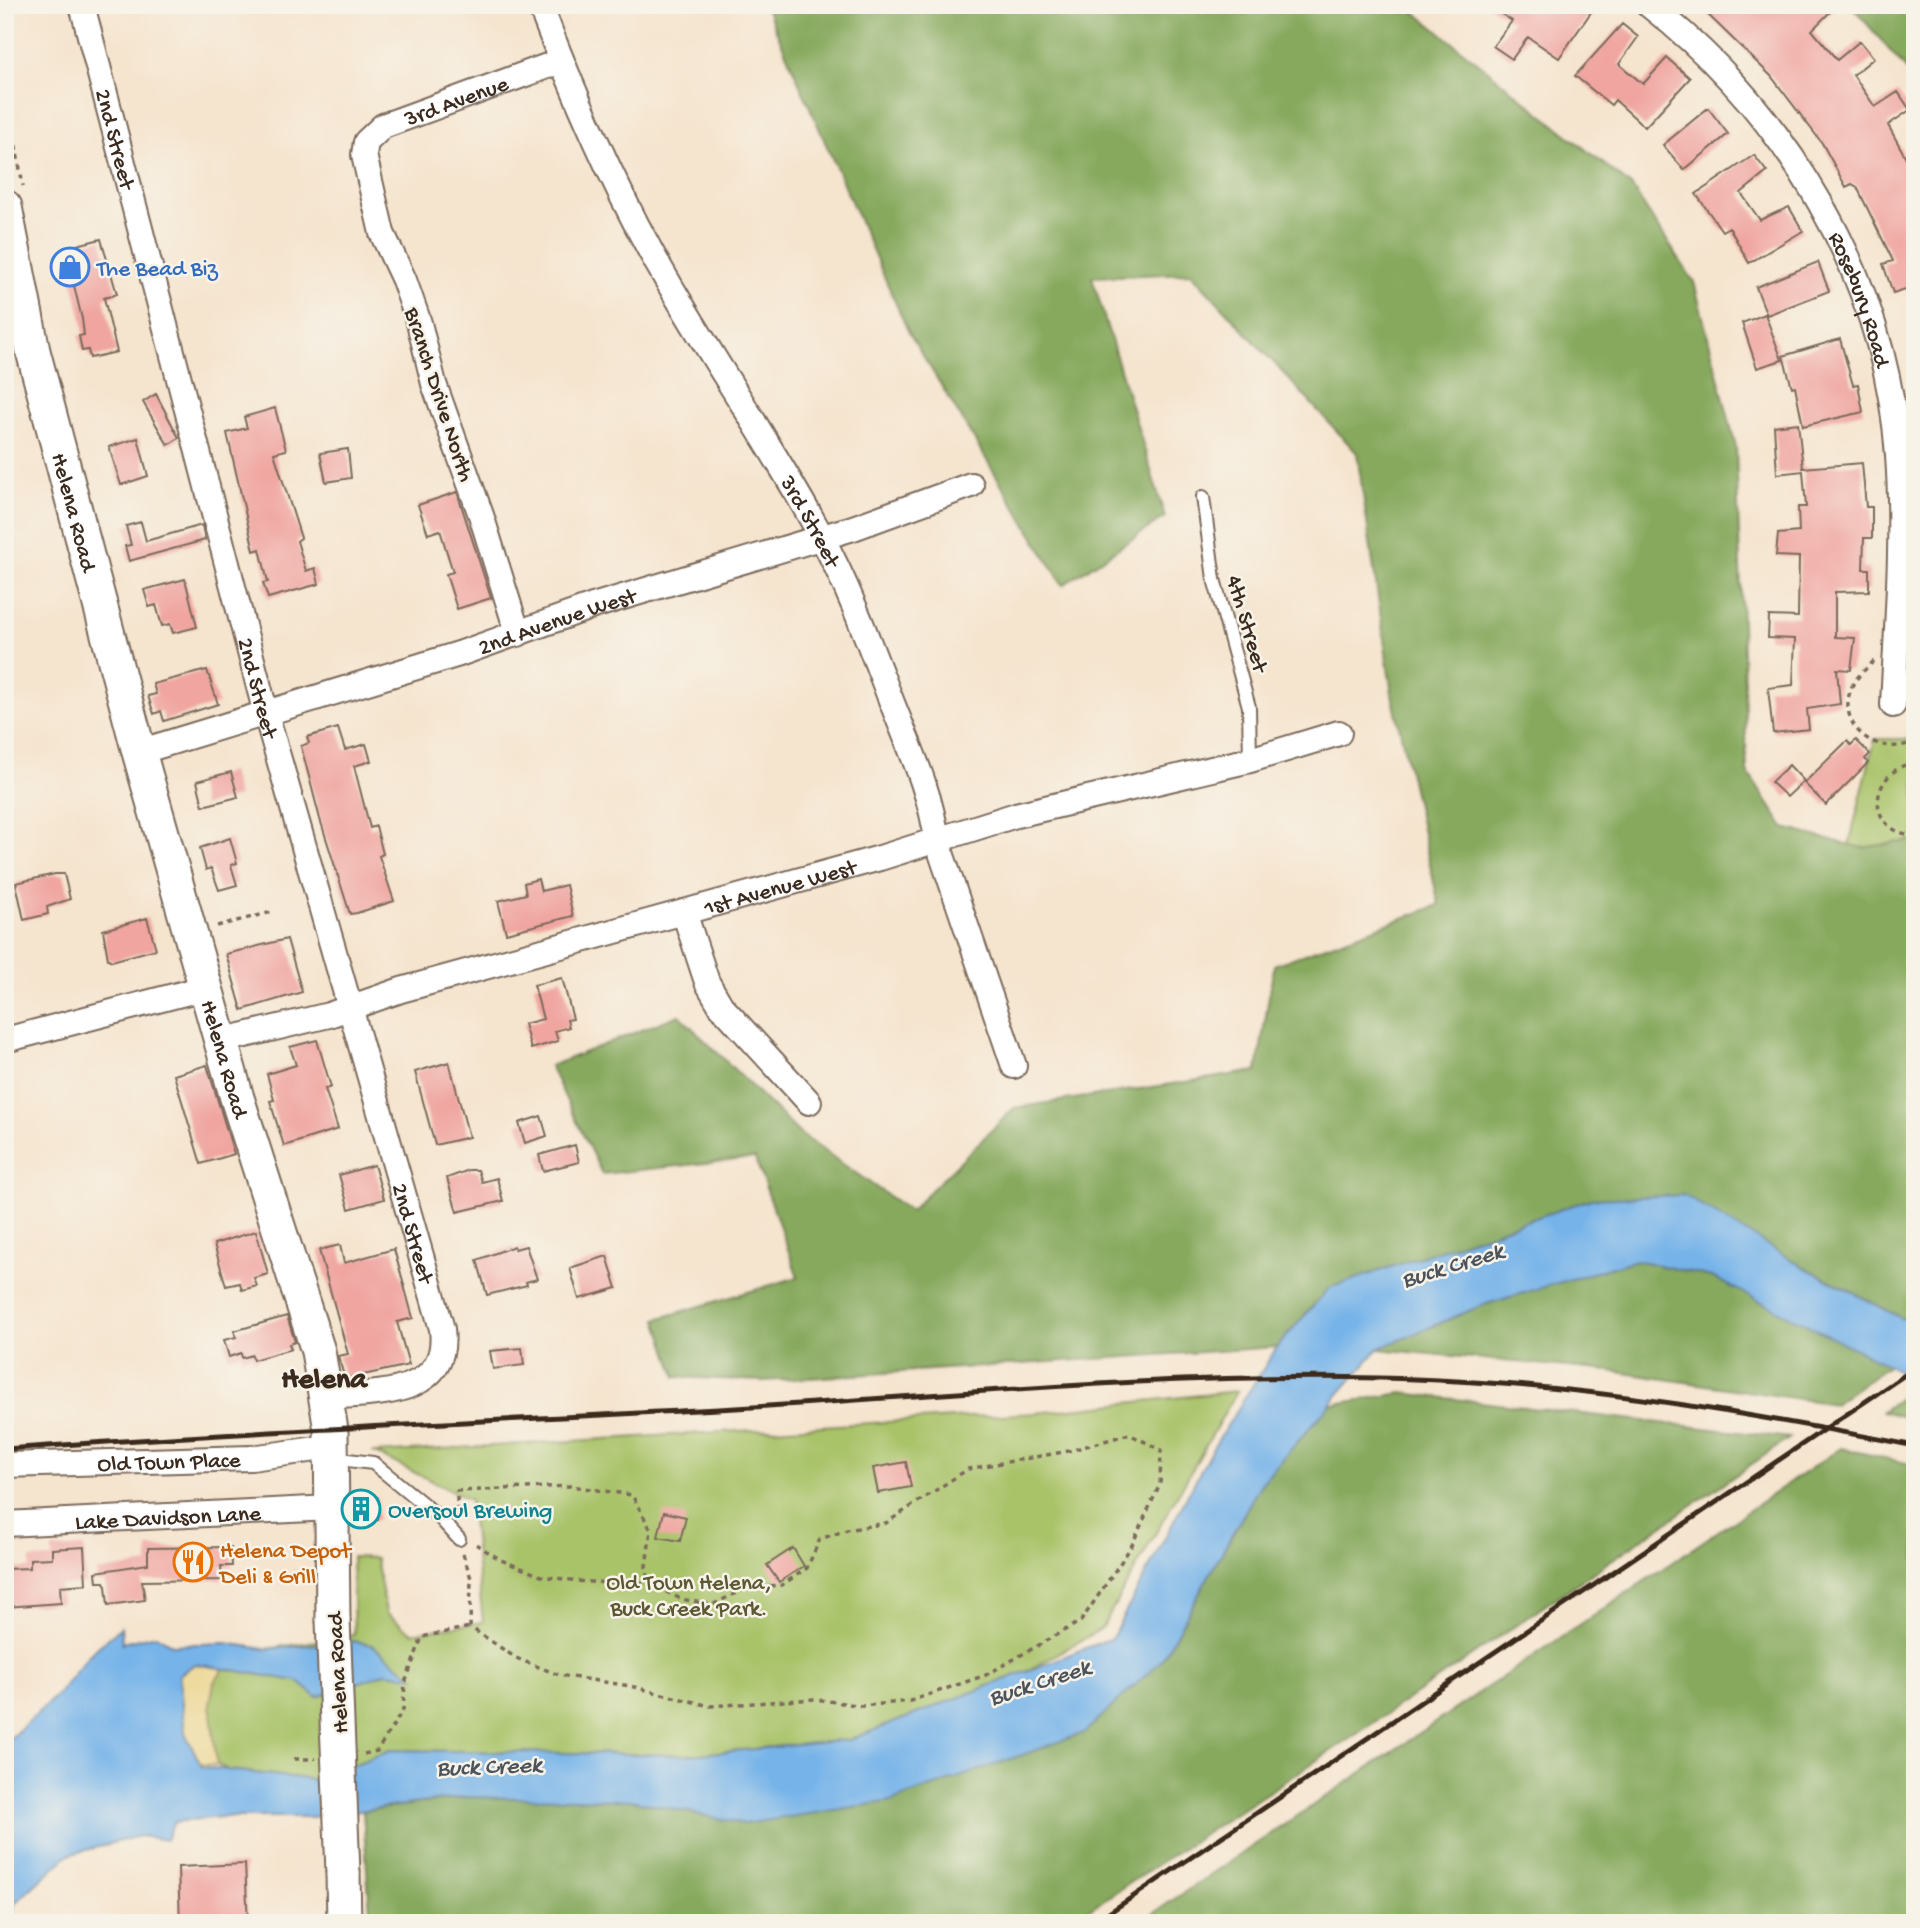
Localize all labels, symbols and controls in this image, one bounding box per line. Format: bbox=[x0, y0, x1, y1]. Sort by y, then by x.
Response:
street label: 3rd Avenue bbox=[400, 71, 513, 134]
street label: 2nd Street bbox=[87, 86, 140, 194]
street label: Rosebury Road bbox=[1821, 228, 1895, 372]
shop icon: The Bead Biz bbox=[49, 246, 91, 288]
place label: The Bead Biz bbox=[95, 257, 219, 284]
street label: Branch Drive North bbox=[396, 304, 479, 486]
street label: Helena Road bbox=[44, 451, 101, 576]
street label: 3rd Street bbox=[772, 471, 845, 574]
street label: 4th Street bbox=[1219, 572, 1273, 677]
street label: 2nd Avenue West bbox=[475, 583, 641, 663]
street label: 2nd Street bbox=[230, 635, 283, 743]
street label: 1st Avenue West bbox=[701, 855, 861, 923]
street label: Helena Road bbox=[193, 997, 253, 1123]
street label: 2nd Street bbox=[384, 1181, 439, 1288]
water label: Buck Creek bbox=[1399, 1237, 1510, 1297]
district label: Helena bbox=[281, 1364, 368, 1399]
street label: Old Town Place bbox=[97, 1448, 242, 1479]
building icon: Oversoul Brewing bbox=[340, 1488, 382, 1530]
place label: Oversoul Brewing bbox=[388, 1499, 552, 1526]
street label: Lake Davidson Lane bbox=[74, 1501, 263, 1538]
place label: Helena Depot Deli & Grill bbox=[218, 1539, 352, 1592]
restaurant icon: Helena Depot Deli & Grill bbox=[172, 1541, 214, 1583]
park label: Old Town Helena, Buck Creek Park. bbox=[606, 1571, 772, 1624]
street label: Helena Road bbox=[323, 1610, 356, 1734]
water label: Buck Creek bbox=[986, 1654, 1097, 1714]
water label: Buck Creek bbox=[436, 1752, 544, 1785]

